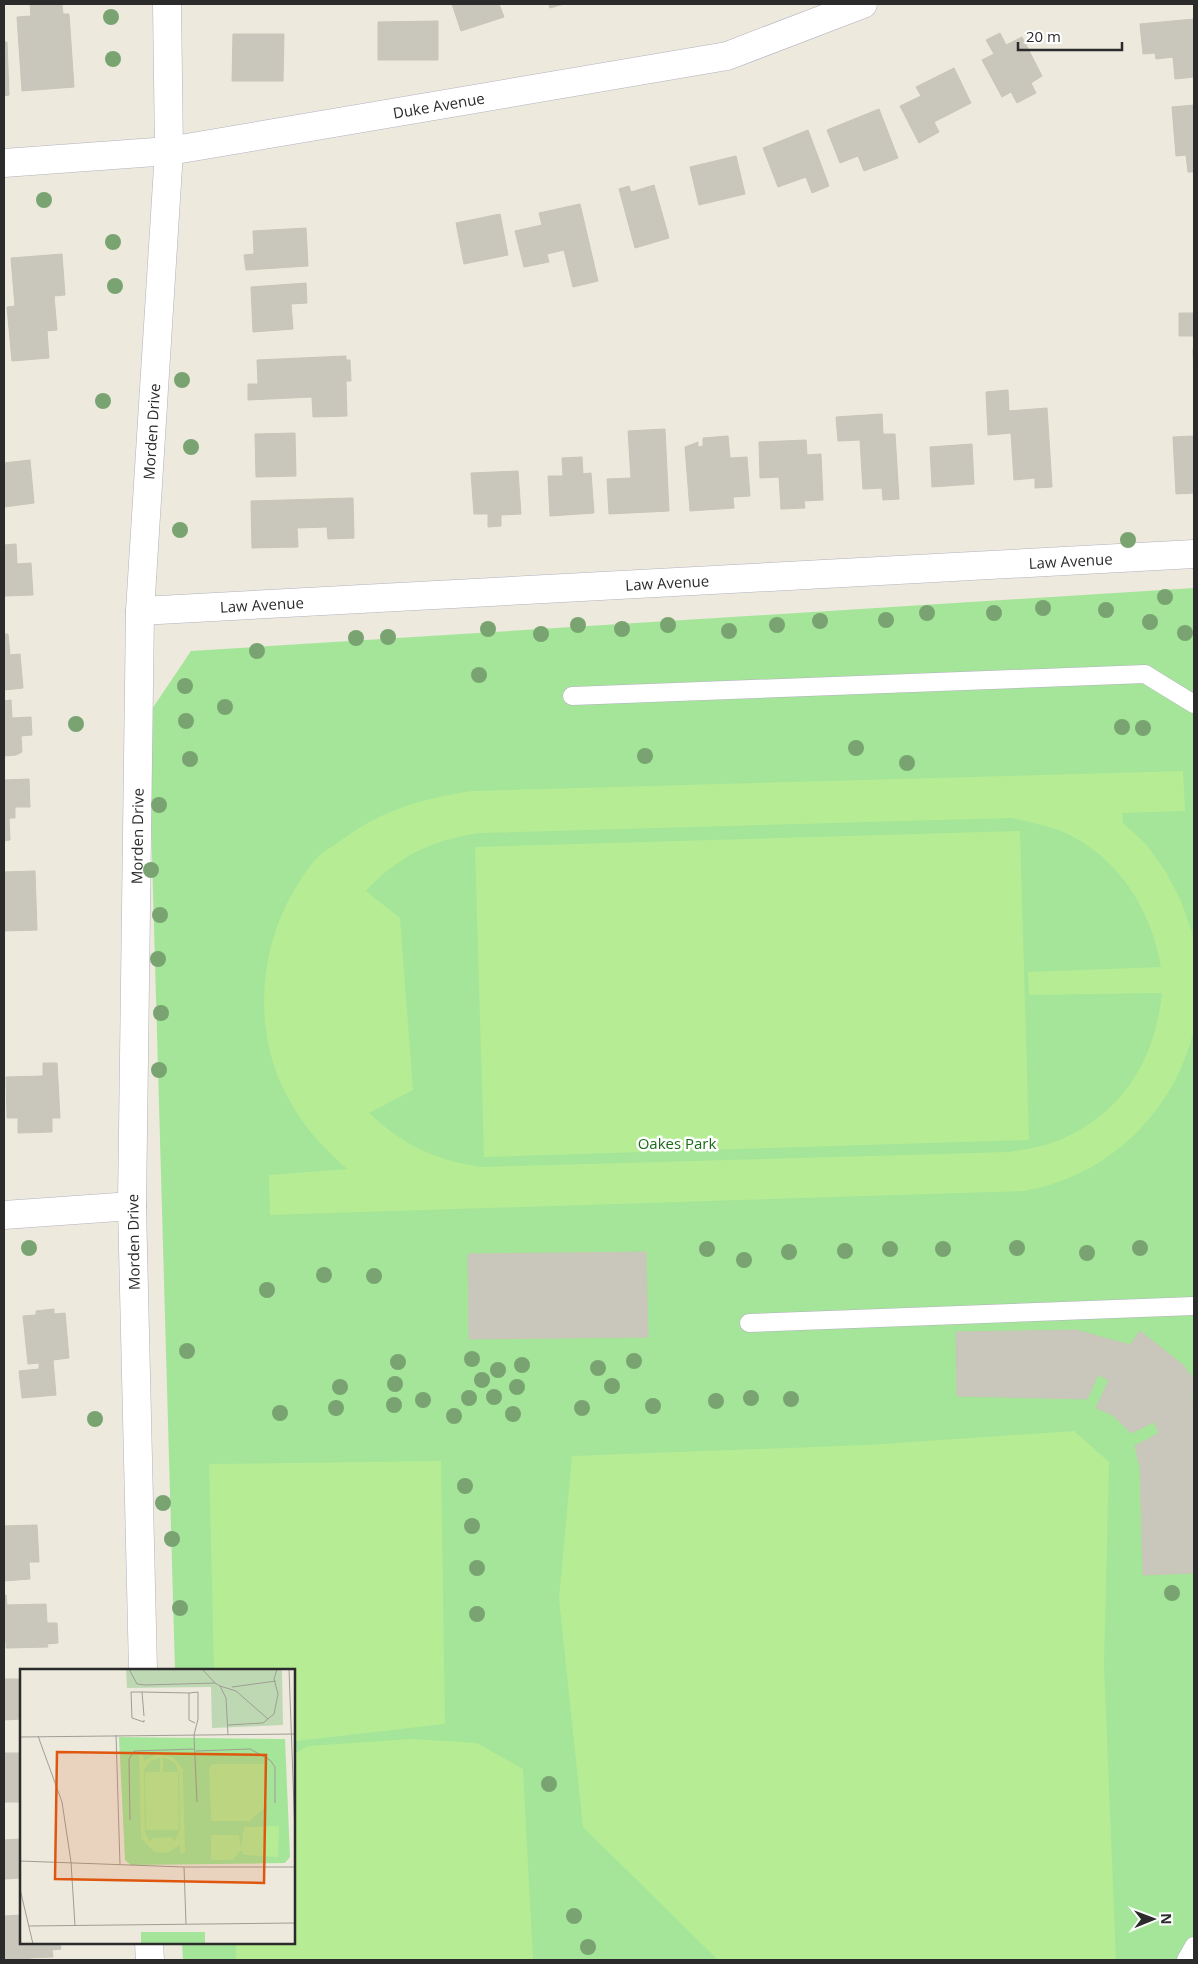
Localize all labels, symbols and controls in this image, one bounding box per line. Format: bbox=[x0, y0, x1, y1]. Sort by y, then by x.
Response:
scale bar bbox=[1018, 20, 1122, 52]
text: 20 m bbox=[1026, 26, 1061, 46]
street label: Duke Avenue bbox=[391, 87, 486, 123]
street label: Morden Drive bbox=[138, 383, 164, 480]
street label: Law Avenue bbox=[1028, 548, 1113, 573]
street label: Law Avenue bbox=[625, 570, 710, 595]
street label: Law Avenue bbox=[219, 592, 304, 617]
street label: Morden Drive bbox=[126, 788, 148, 884]
park label: Oakes Park bbox=[638, 1133, 716, 1153]
street label: Morden Drive bbox=[122, 1194, 144, 1290]
inset map bbox=[20, 1669, 295, 1944]
north arrow bbox=[1128, 1894, 1178, 1944]
text: N bbox=[1157, 1913, 1176, 1925]

